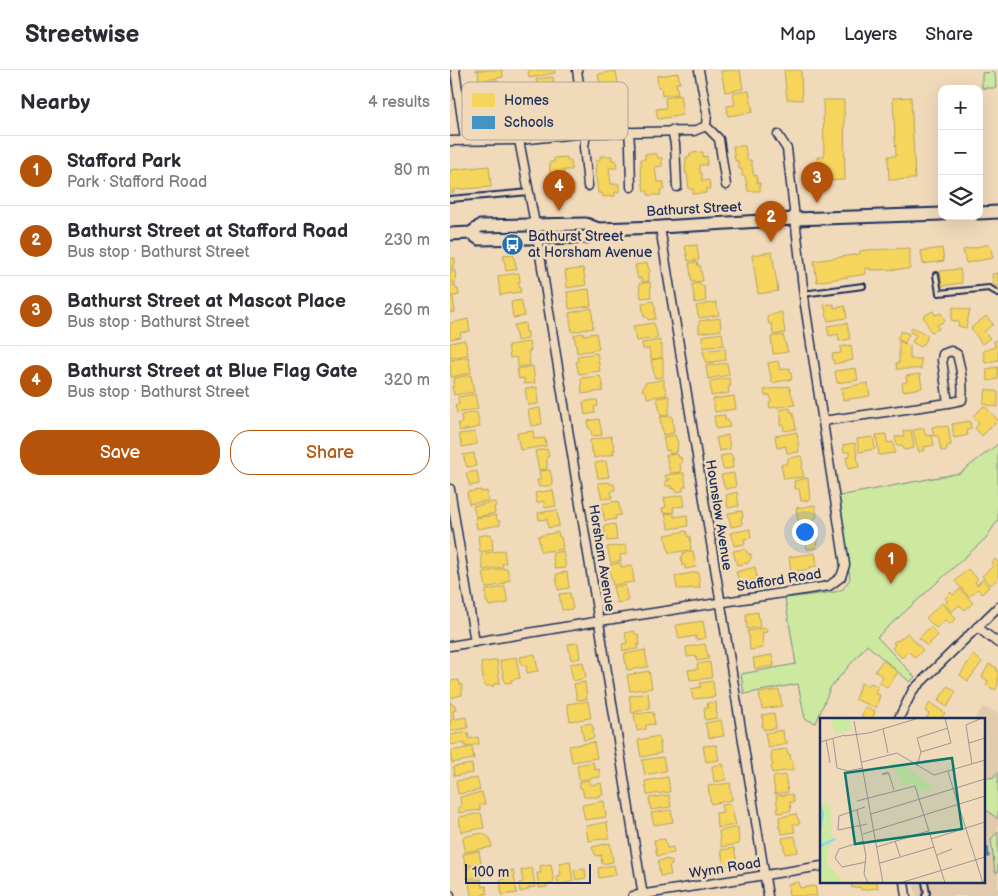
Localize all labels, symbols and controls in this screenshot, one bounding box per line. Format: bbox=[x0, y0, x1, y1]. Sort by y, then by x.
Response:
text: Streetwise bbox=[25, 20, 139, 49]
text: Map bbox=[780, 24, 816, 45]
text: Layers bbox=[844, 24, 897, 45]
text: Share bbox=[925, 24, 973, 45]
legend bbox=[462, 82, 628, 140]
map controls bbox=[938, 85, 983, 220]
button: + bbox=[938, 85, 983, 130]
text: Nearby bbox=[20, 90, 90, 115]
text: Homes bbox=[504, 92, 549, 109]
text: 4 results bbox=[368, 93, 430, 112]
text: Schools bbox=[504, 114, 554, 131]
button: − bbox=[938, 130, 983, 175]
text: Stafford Park bbox=[67, 150, 181, 173]
text: 1 bbox=[33, 161, 39, 180]
text: 80 m bbox=[394, 161, 430, 180]
pin: 3 bbox=[801, 162, 833, 203]
pin: 4 bbox=[543, 170, 575, 211]
text: Park · Stafford Road bbox=[67, 173, 207, 192]
button: layers bbox=[938, 175, 983, 220]
street label: Bathurst Street bbox=[646, 198, 743, 220]
pin: 2 bbox=[755, 201, 787, 242]
text: Bathurst Street at Stafford Road bbox=[67, 220, 348, 243]
place label: Bathurst Street at Horsham Avenue bbox=[528, 228, 652, 261]
text: 2 bbox=[31, 231, 41, 250]
text: 230 m bbox=[384, 231, 430, 250]
bus stop icon: Bathurst Street at Horsham Avenue bbox=[500, 232, 524, 256]
text: Bus stop · Bathurst Street bbox=[67, 243, 249, 262]
text: Bathurst Street at Mascot Place bbox=[67, 290, 346, 313]
text: 3 bbox=[31, 301, 41, 320]
text: 260 m bbox=[384, 301, 430, 320]
text: Bus stop · Bathurst Street bbox=[67, 313, 249, 332]
text: Bathurst Street at Blue Flag Gate bbox=[67, 360, 358, 383]
text: 4 bbox=[31, 371, 41, 390]
text: 320 m bbox=[384, 371, 430, 390]
text: Bus stop · Bathurst Street bbox=[67, 383, 249, 402]
button: Save bbox=[20, 430, 220, 475]
button: Share bbox=[230, 430, 430, 475]
street label: Hounslow Avenue bbox=[702, 458, 736, 572]
street label: Horsham Avenue bbox=[585, 503, 619, 613]
your location bbox=[792, 519, 818, 545]
pin: 1 bbox=[875, 543, 907, 584]
street label: Stafford Road bbox=[735, 565, 823, 595]
inset map bbox=[820, 718, 986, 884]
street label: Wynn Road bbox=[688, 854, 762, 882]
scale bar bbox=[465, 861, 591, 884]
text: 100 m bbox=[472, 864, 509, 881]

